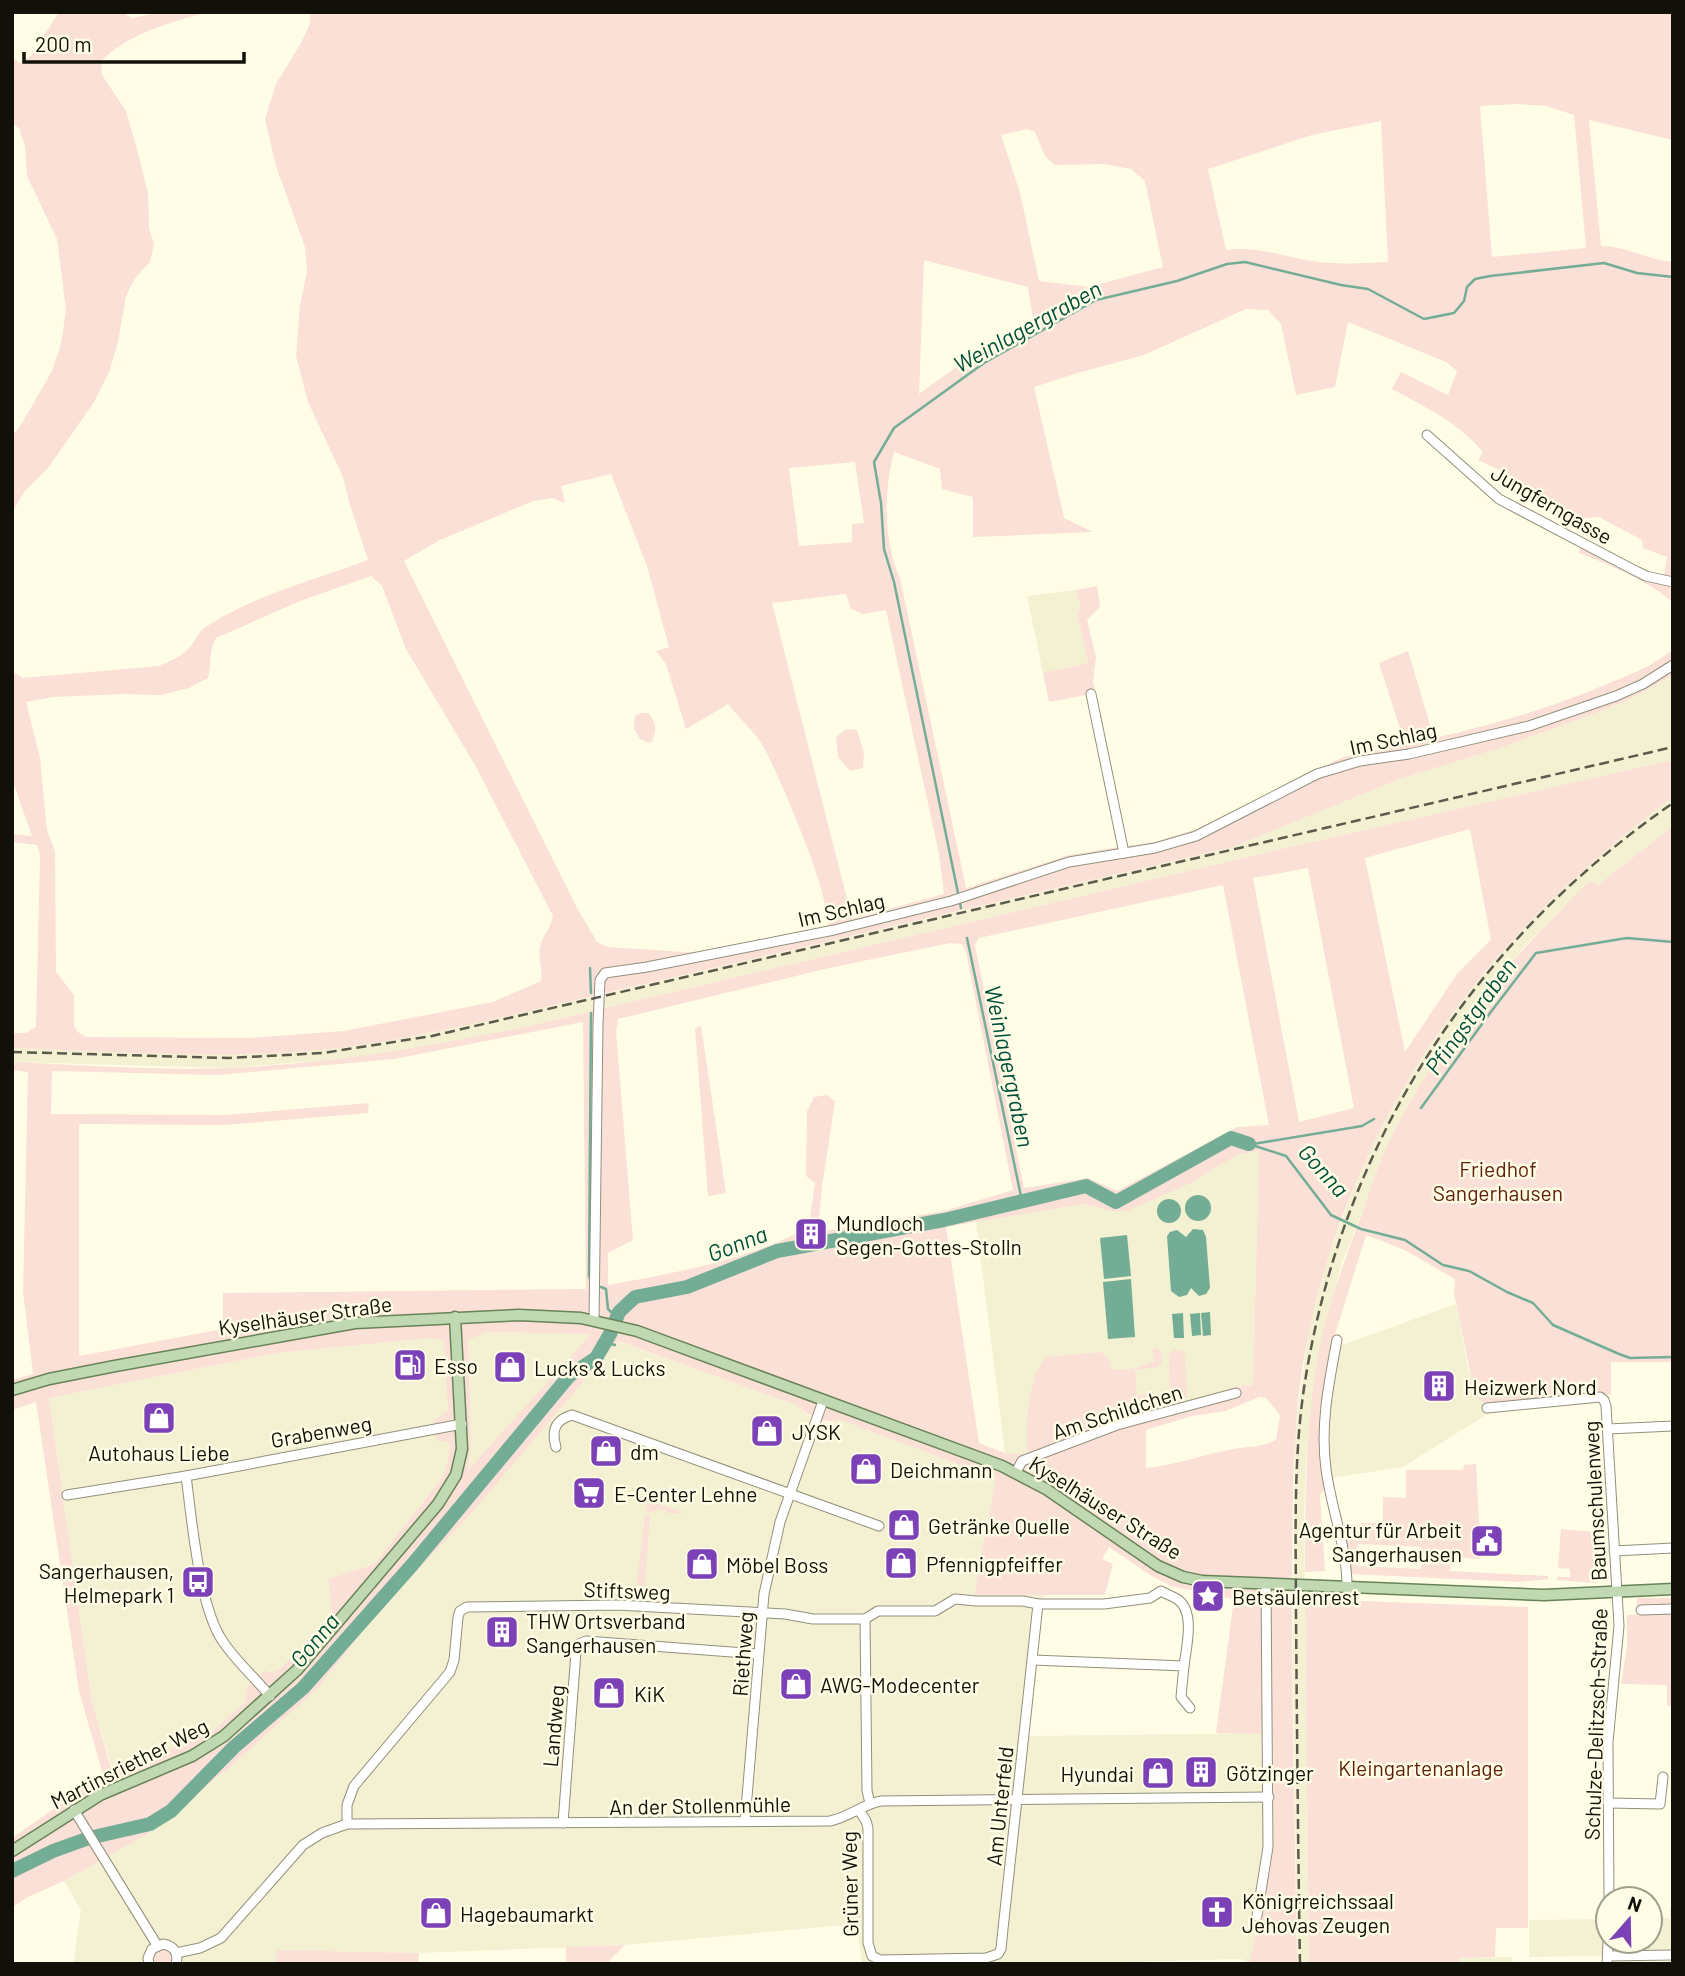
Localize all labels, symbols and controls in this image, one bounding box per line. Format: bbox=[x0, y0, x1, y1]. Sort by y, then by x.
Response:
scale bar bbox=[24, 21, 245, 65]
text: 200 m bbox=[35, 31, 92, 56]
water label: Weinlagergraben bbox=[948, 274, 1106, 378]
street label: Jungferngasse bbox=[1487, 459, 1617, 549]
street label: Im Schlag bbox=[1347, 717, 1439, 759]
street label: Im Schlag bbox=[795, 887, 887, 931]
water label: Pfingstgraben bbox=[1418, 952, 1522, 1080]
water label: Weinlagergraben bbox=[979, 982, 1041, 1150]
water label: Gonna bbox=[1293, 1138, 1355, 1202]
park label: Friedhof Sangerhausen bbox=[1433, 1156, 1563, 1205]
place label: Mundloch Segen-Gottes-Stolln bbox=[836, 1210, 1022, 1259]
building icon: Mundloch Segen-Gottes-Stolln bbox=[792, 1215, 830, 1253]
water label: Gonna bbox=[703, 1219, 771, 1267]
street label: Kyselhäuser Straße bbox=[217, 1290, 393, 1340]
fuel station icon: Esso bbox=[391, 1346, 429, 1384]
shop icon: Lucks & Lucks bbox=[491, 1348, 529, 1386]
place label: Esso bbox=[434, 1353, 478, 1378]
place label: Lucks & Lucks bbox=[534, 1355, 666, 1380]
building icon: Heizwerk Nord bbox=[1420, 1367, 1458, 1405]
place label: Heizwerk Nord bbox=[1464, 1374, 1597, 1399]
street label: Am Schildchen bbox=[1049, 1378, 1185, 1444]
shop icon: Autohaus Liebe bbox=[140, 1399, 178, 1437]
street label: Grabenweg bbox=[269, 1410, 373, 1452]
shop icon: JYSK bbox=[748, 1412, 786, 1450]
place label: JYSK bbox=[792, 1419, 841, 1444]
street label: Baumschulenweg bbox=[1577, 1420, 1611, 1582]
shop icon: dm bbox=[587, 1432, 625, 1470]
place label: dm bbox=[630, 1439, 659, 1464]
place label: Autohaus Liebe bbox=[88, 1440, 230, 1465]
shop icon: Deichmann bbox=[847, 1450, 885, 1488]
street label: Kyselhäuser Straße bbox=[1025, 1450, 1187, 1564]
place label: Deichmann bbox=[890, 1457, 993, 1482]
supermarket icon: E-Center Lehne bbox=[570, 1474, 608, 1512]
place label: E-Center Lehne bbox=[614, 1481, 757, 1506]
shop icon: Getränke Quelle bbox=[885, 1506, 923, 1544]
place label: Getränke Quelle bbox=[928, 1513, 1070, 1538]
place label: Agentur für Arbeit Sangerhausen bbox=[1299, 1517, 1462, 1566]
public building icon: Agentur für Arbeit Sangerhausen bbox=[1468, 1522, 1506, 1560]
shop icon: Pfennigpfeiffer bbox=[882, 1544, 920, 1582]
shop icon: Möbel Boss bbox=[683, 1545, 721, 1583]
place label: Pfennigpfeiffer bbox=[926, 1551, 1063, 1576]
place label: Möbel Boss bbox=[726, 1552, 828, 1577]
place label: Sangerhausen, Helmepark 1 bbox=[39, 1558, 174, 1607]
bus stop icon: Sangerhausen, Helmepark 1 bbox=[179, 1563, 217, 1601]
street label: Stiftsweg bbox=[583, 1576, 671, 1604]
place icon: Betsäulenrest bbox=[1189, 1577, 1227, 1615]
place label: Betsäulenrest bbox=[1232, 1584, 1360, 1609]
water label: Gonna bbox=[283, 1607, 345, 1673]
street label: Schulze-Delitzsch-Straße bbox=[1578, 1607, 1612, 1841]
place label: THW Ortsverband Sangerhausen bbox=[526, 1608, 686, 1657]
street label: Riethweg bbox=[727, 1611, 757, 1697]
building icon: THW Ortsverband Sangerhausen bbox=[483, 1613, 521, 1651]
shop icon: AWG-Modecenter bbox=[777, 1665, 815, 1703]
place label: AWG-Modecenter bbox=[820, 1672, 980, 1697]
shop icon: KiK bbox=[590, 1674, 628, 1712]
place label: KiK bbox=[634, 1681, 665, 1706]
street label: Landweg bbox=[537, 1684, 569, 1768]
street label: Martinsriether Weg bbox=[46, 1712, 212, 1814]
street label: Am Unterfeld bbox=[980, 1745, 1018, 1867]
building icon: Götzinger bbox=[1182, 1753, 1220, 1791]
shop icon: Hyundai bbox=[1139, 1754, 1177, 1792]
park label: Kleingartenanlage bbox=[1338, 1755, 1504, 1780]
place label: Götzinger bbox=[1226, 1760, 1314, 1785]
place label: Hyundai bbox=[1061, 1761, 1134, 1786]
street label: An der Stollenmühle bbox=[609, 1791, 791, 1819]
street label: Grüner Weg bbox=[836, 1831, 862, 1937]
north arrow bbox=[1594, 1885, 1664, 1955]
place label: Königrreichssaal Jehovas Zeugen bbox=[1242, 1888, 1394, 1937]
text: N bbox=[1625, 1891, 1645, 1917]
church icon: Königrreichssaal Jehovas Zeugen bbox=[1198, 1893, 1236, 1931]
shop icon: Hagebaumarkt bbox=[417, 1894, 455, 1932]
place label: Hagebaumarkt bbox=[460, 1901, 594, 1926]

